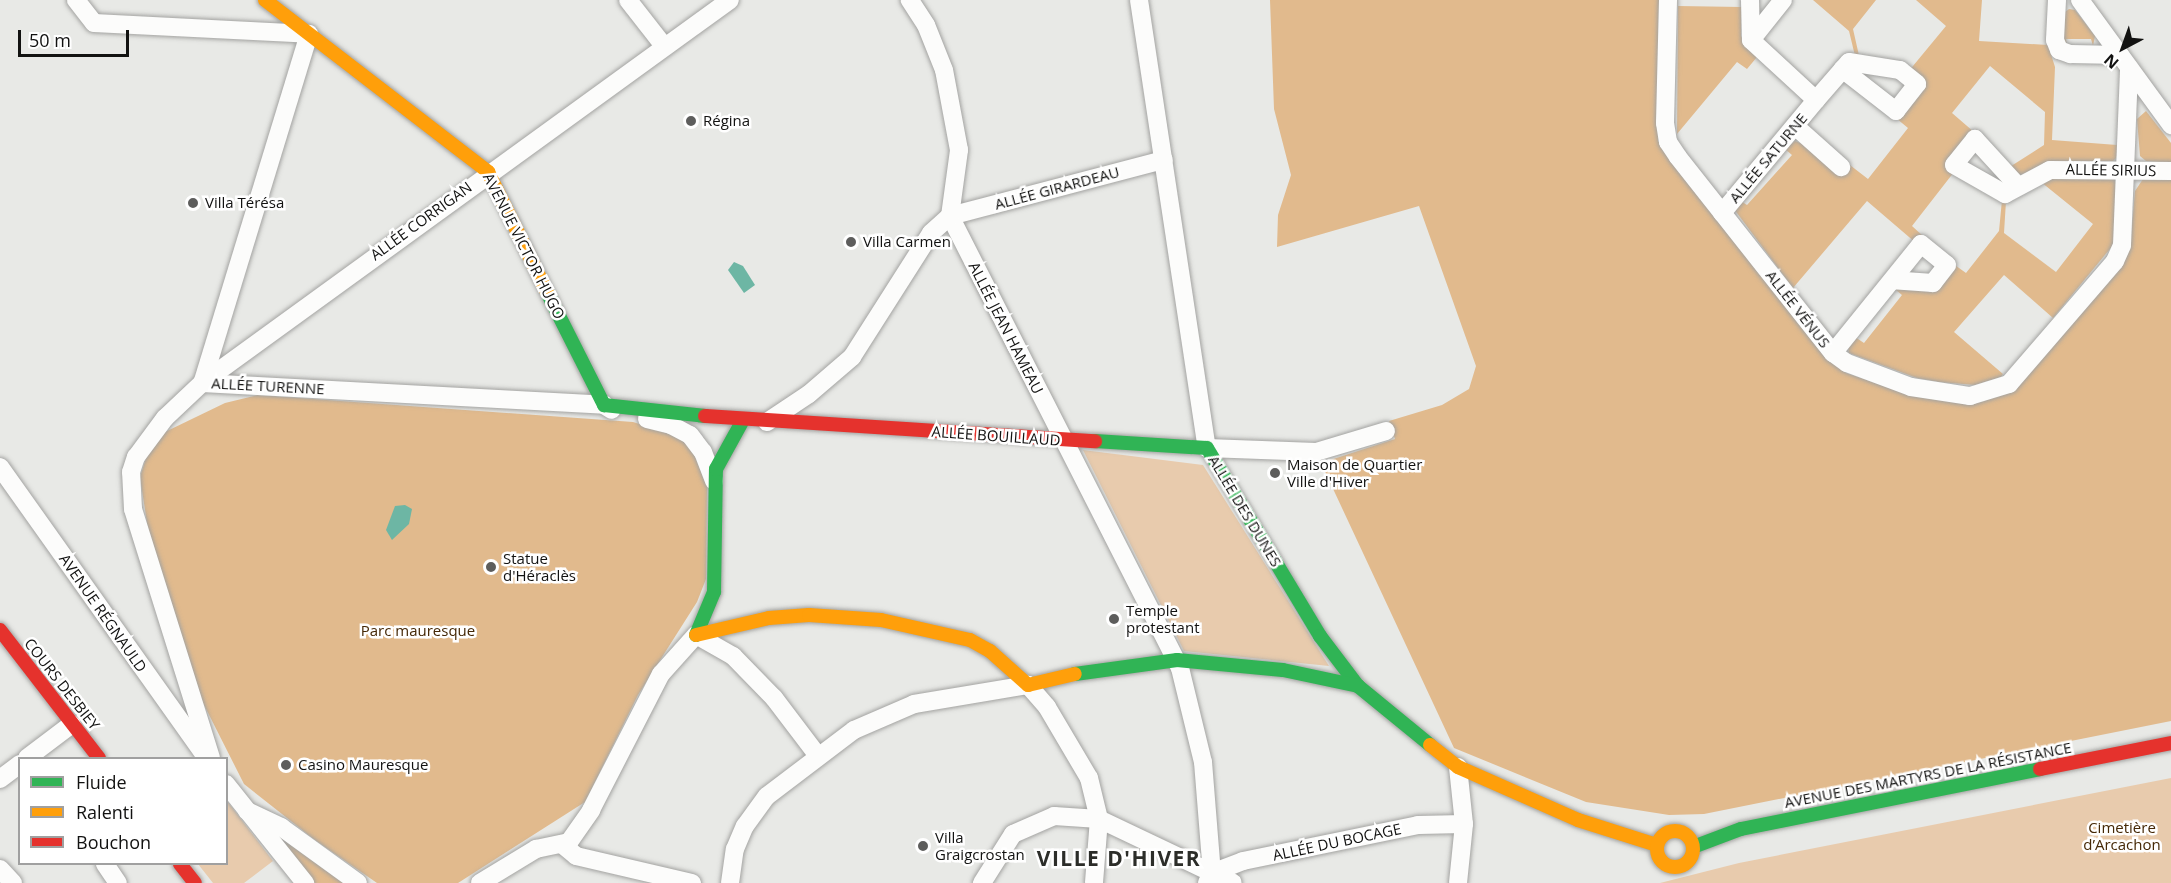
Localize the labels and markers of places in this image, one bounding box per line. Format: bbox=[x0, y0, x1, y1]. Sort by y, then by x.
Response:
place label: Régina bbox=[703, 112, 750, 130]
marker: Régina bbox=[684, 114, 698, 128]
place label: Villa Térésa bbox=[205, 194, 284, 212]
marker: Villa Térésa bbox=[186, 196, 200, 210]
place label: Villa Carmen bbox=[863, 233, 951, 251]
marker: Villa Carmen bbox=[844, 235, 858, 249]
place label: Maison de Quartier Ville d'Hiver bbox=[1287, 455, 1422, 490]
marker: Maison de Quartier Ville d'Hiver bbox=[1268, 466, 1282, 480]
place label: Statue d'Héraclès bbox=[503, 549, 576, 584]
marker: Statue d'Héraclès bbox=[484, 560, 498, 574]
place label: Temple protestant bbox=[1126, 601, 1199, 636]
marker: Temple protestant bbox=[1107, 612, 1121, 626]
place label: Casino Mauresque bbox=[298, 756, 428, 774]
marker: Casino Mauresque bbox=[279, 758, 293, 772]
place label: Villa Graigcrostan bbox=[935, 828, 1025, 863]
marker: Villa Graigcrostan bbox=[916, 839, 930, 853]

